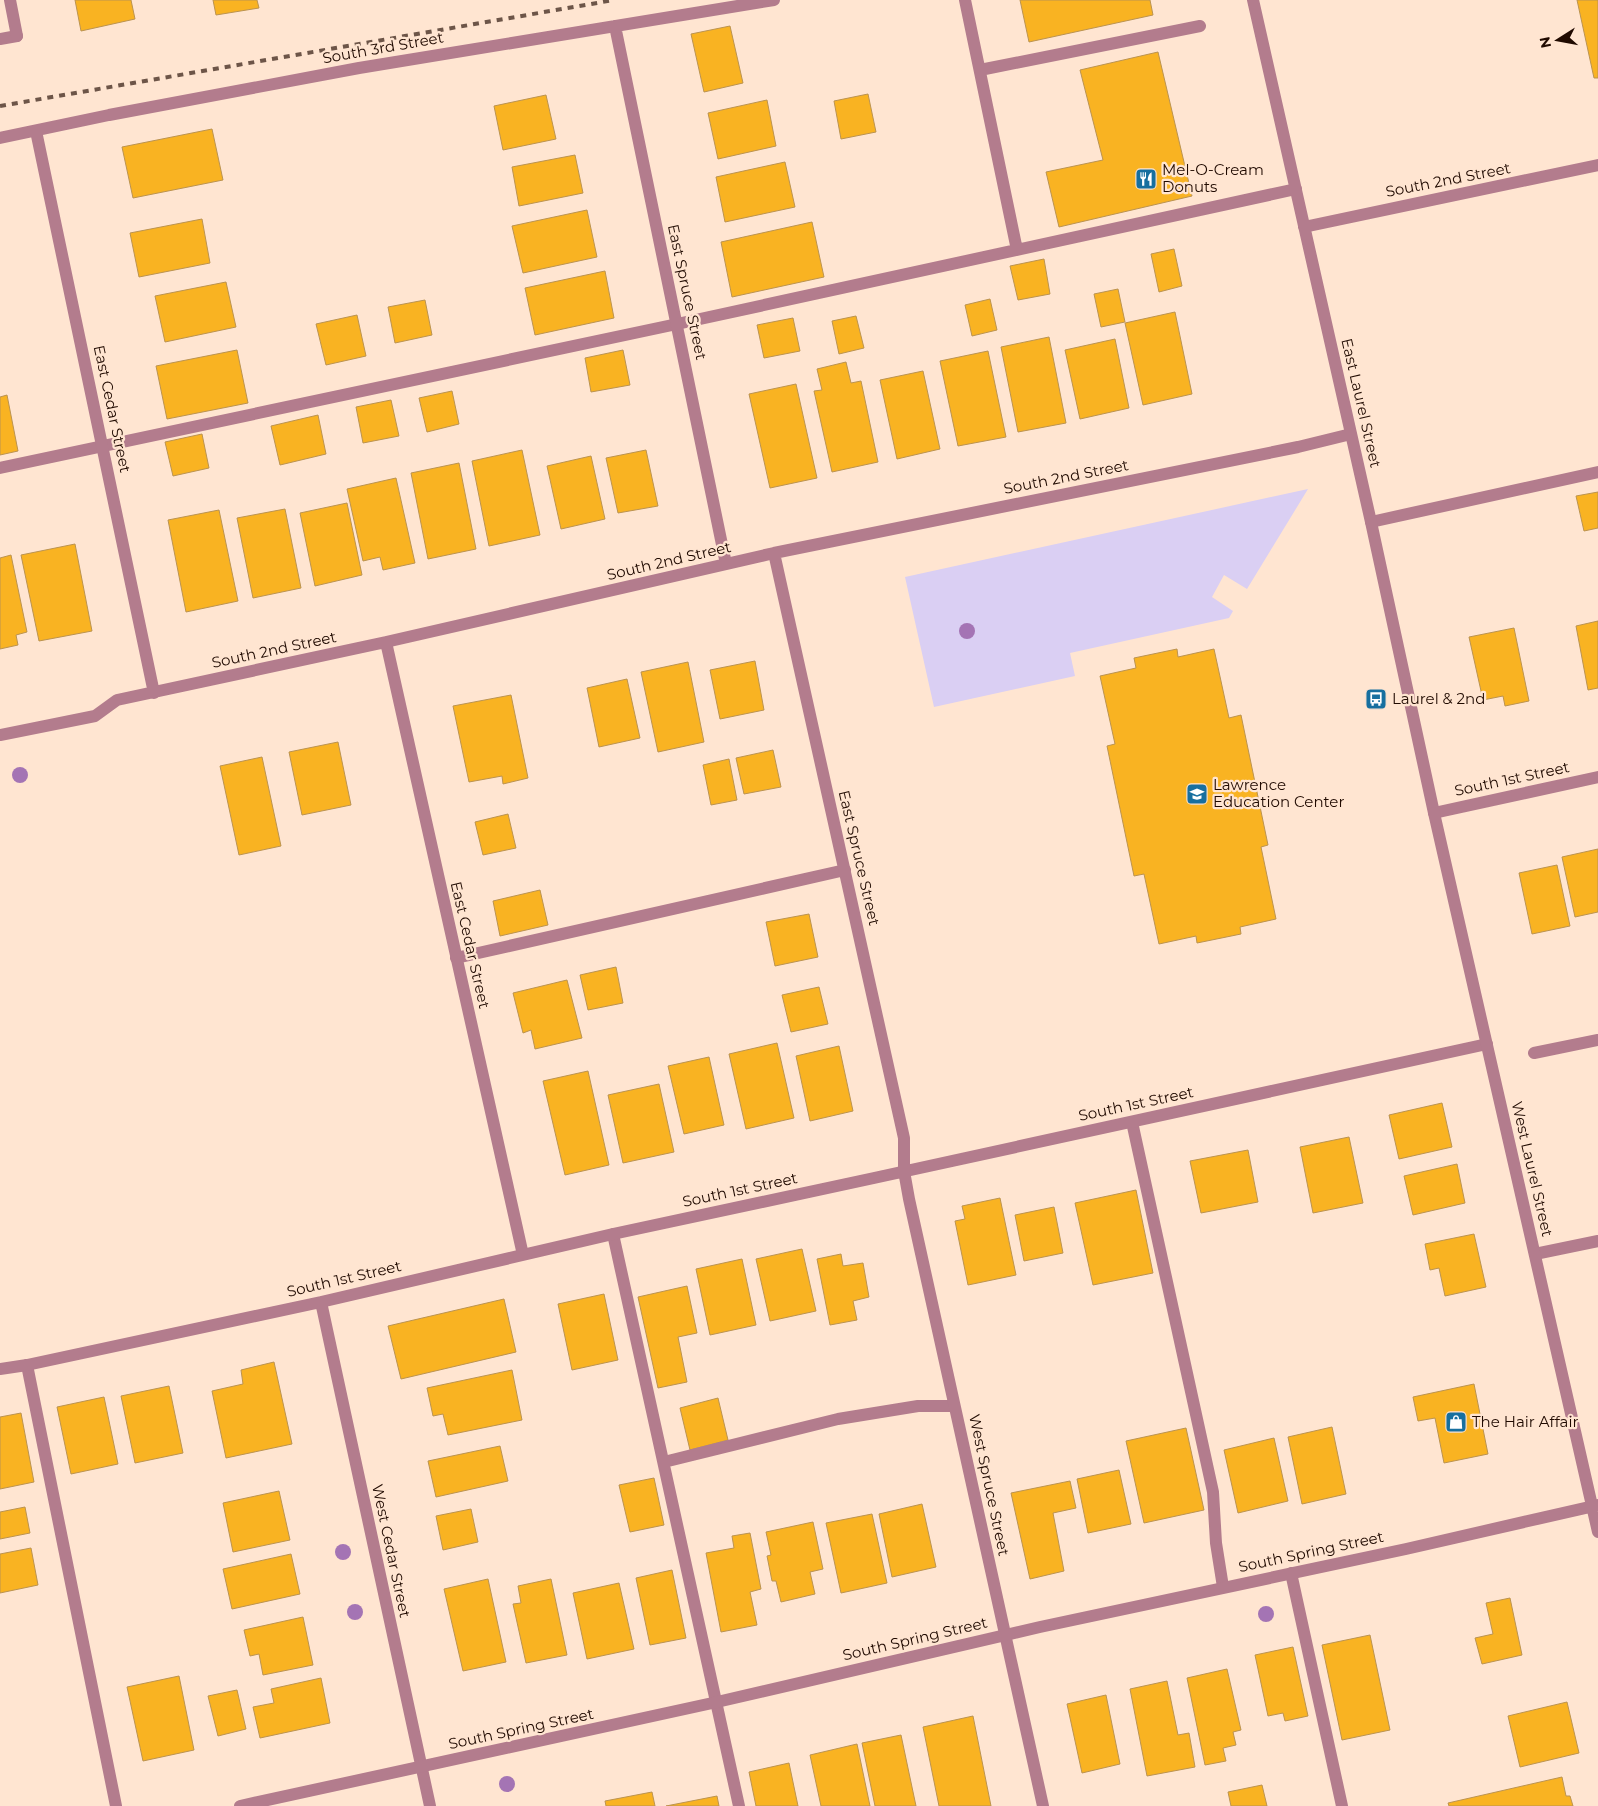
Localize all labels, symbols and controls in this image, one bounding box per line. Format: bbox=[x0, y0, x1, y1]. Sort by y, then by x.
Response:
north arrow bbox=[1533, 15, 1583, 65]
street label: South 3rd Street bbox=[321, 28, 445, 68]
text: N bbox=[1535, 35, 1555, 50]
street label: South 2nd Street bbox=[1384, 158, 1512, 201]
place label: Mel-O-Cream Donuts bbox=[1162, 160, 1264, 196]
restaurant icon: Mel-O-Cream Donuts bbox=[1134, 167, 1158, 191]
street label: East Spruce Street bbox=[664, 222, 711, 361]
street label: East Laurel Street bbox=[1337, 336, 1386, 469]
street label: East Cedar Street bbox=[90, 343, 135, 474]
street label: South 2nd Street bbox=[1002, 455, 1130, 498]
street label: South 2nd Street bbox=[605, 537, 733, 584]
street label: South 2nd Street bbox=[210, 627, 338, 672]
bus stop icon: Laurel & 2nd bbox=[1364, 687, 1388, 711]
place label: Laurel & 2nd bbox=[1392, 689, 1485, 708]
street label: South 1st Street bbox=[1453, 757, 1571, 800]
place label: Lawrence Education Center bbox=[1213, 775, 1344, 811]
school or university icon: Lawrence Education Center bbox=[1185, 782, 1209, 806]
street label: East Spruce Street bbox=[835, 788, 884, 927]
street label: East Cedar Street bbox=[447, 880, 494, 1010]
street label: South 1st Street bbox=[1077, 1082, 1195, 1125]
street label: West Laurel Street bbox=[1508, 1099, 1557, 1238]
street label: South 1st Street bbox=[681, 1168, 799, 1211]
street label: South 1st Street bbox=[285, 1256, 403, 1301]
shop icon: The Hair Affair bbox=[1444, 1410, 1468, 1434]
street label: West Spruce Street bbox=[965, 1412, 1014, 1557]
place label: The Hair Affair bbox=[1472, 1412, 1578, 1431]
street label: West Cedar Street bbox=[368, 1482, 415, 1619]
street label: South Spring Street bbox=[1237, 1527, 1385, 1576]
street label: South Spring Street bbox=[841, 1613, 989, 1664]
street label: South Spring Street bbox=[447, 1704, 595, 1753]

